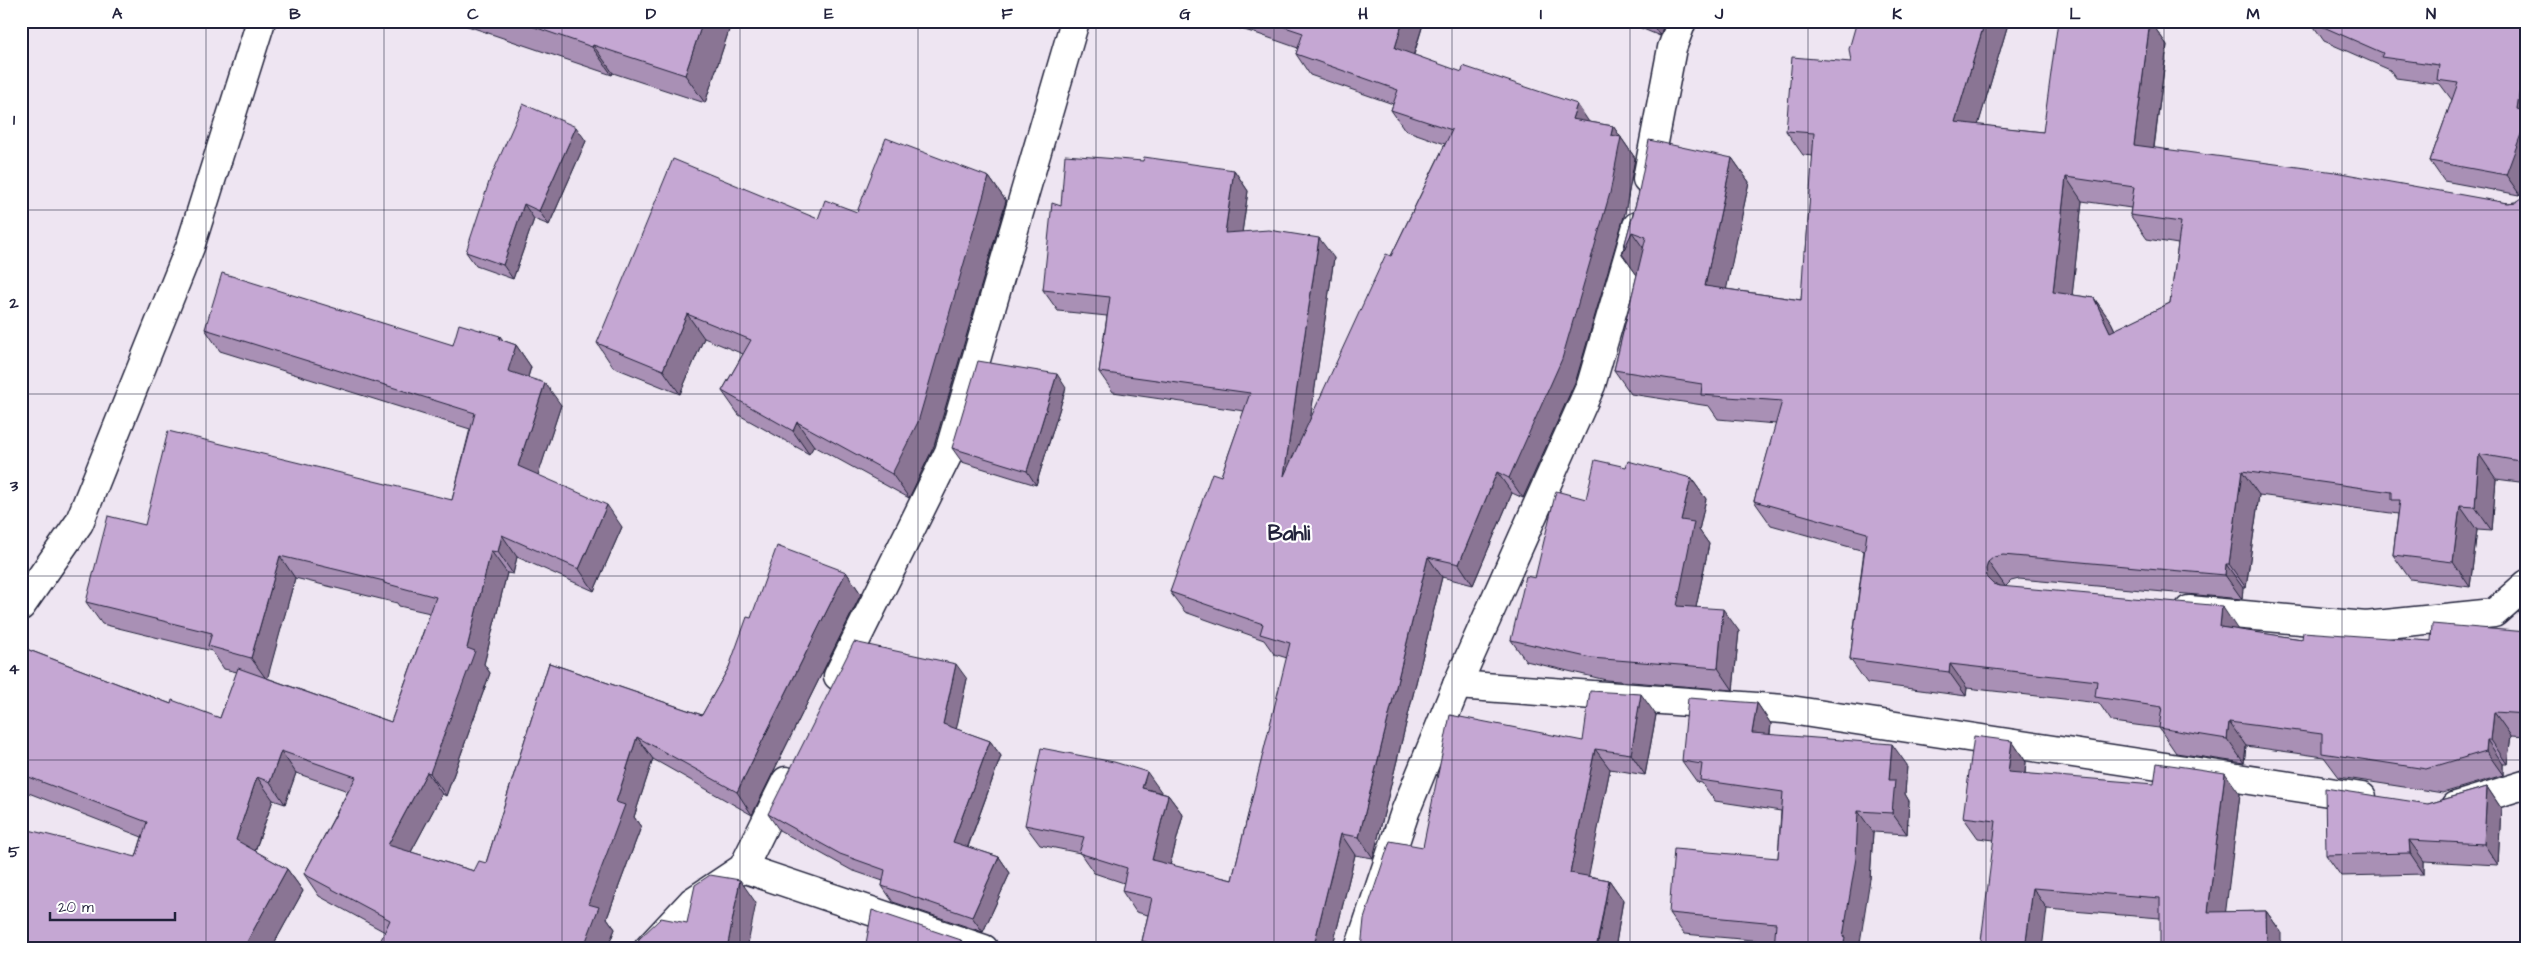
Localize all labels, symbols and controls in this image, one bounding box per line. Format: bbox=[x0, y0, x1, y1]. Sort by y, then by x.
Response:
text: A bbox=[112, 3, 123, 25]
text: B bbox=[289, 3, 301, 25]
text: C bbox=[467, 3, 479, 25]
text: D bbox=[646, 3, 657, 25]
text: E bbox=[824, 3, 834, 25]
text: F bbox=[1001, 3, 1013, 25]
text: G bbox=[1179, 3, 1191, 25]
text: H bbox=[1358, 3, 1368, 25]
text: I bbox=[1540, 3, 1542, 25]
text: J bbox=[1714, 3, 1724, 25]
text: K bbox=[1892, 3, 1902, 25]
text: L bbox=[2069, 3, 2081, 25]
text: M bbox=[2246, 3, 2260, 25]
text: N bbox=[2426, 3, 2436, 25]
text: 1 bbox=[13, 109, 16, 131]
text: 2 bbox=[8, 292, 19, 314]
text: 3 bbox=[9, 475, 19, 497]
district label: Bahli bbox=[1268, 519, 1311, 548]
text: 4 bbox=[9, 658, 20, 680]
text: 5 bbox=[8, 841, 20, 863]
scale bar bbox=[50, 890, 175, 922]
text: 20 m bbox=[58, 897, 94, 918]

